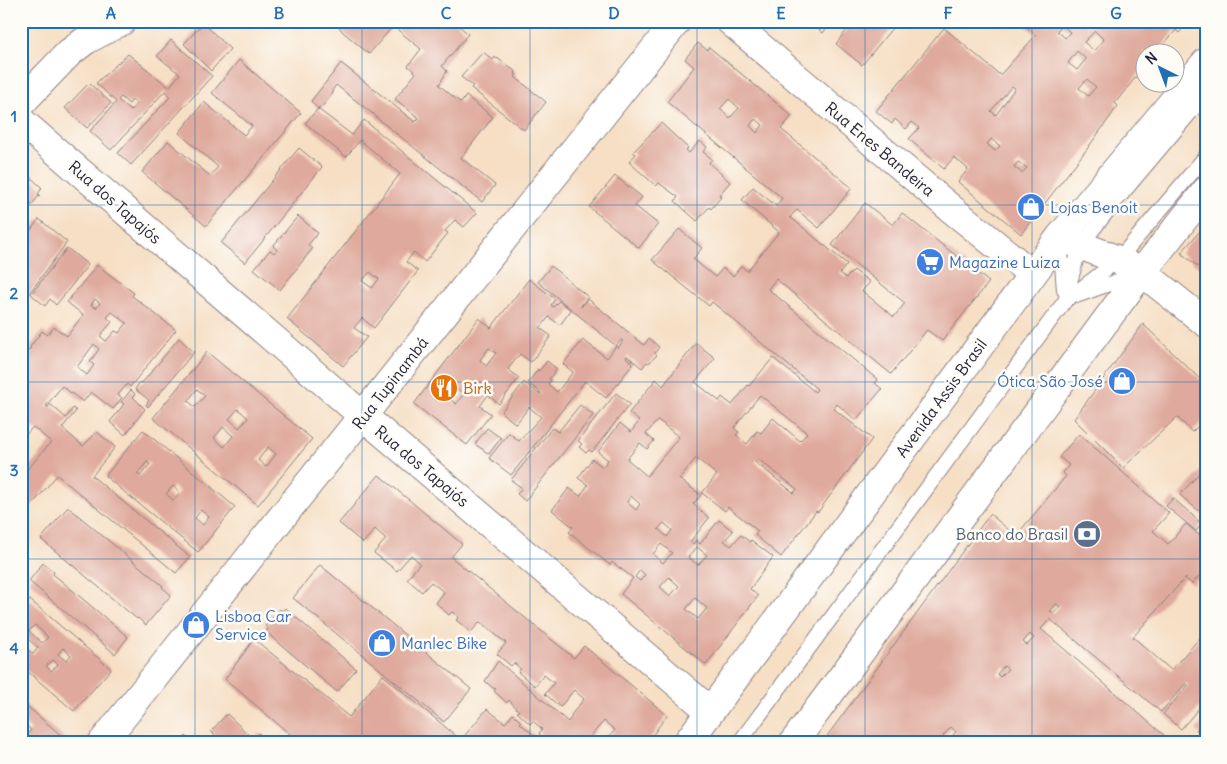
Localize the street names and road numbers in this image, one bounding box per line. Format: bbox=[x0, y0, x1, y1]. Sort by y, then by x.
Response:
street label: Rua Enes Bandeira bbox=[821, 97, 939, 201]
street label: Rua dos Tapajós bbox=[65, 156, 165, 248]
street label: Rua Tupinambá bbox=[348, 333, 432, 433]
street label: Avenida Assis Brasil bbox=[891, 335, 991, 461]
street label: Rua dos Tapajós bbox=[371, 421, 473, 511]

